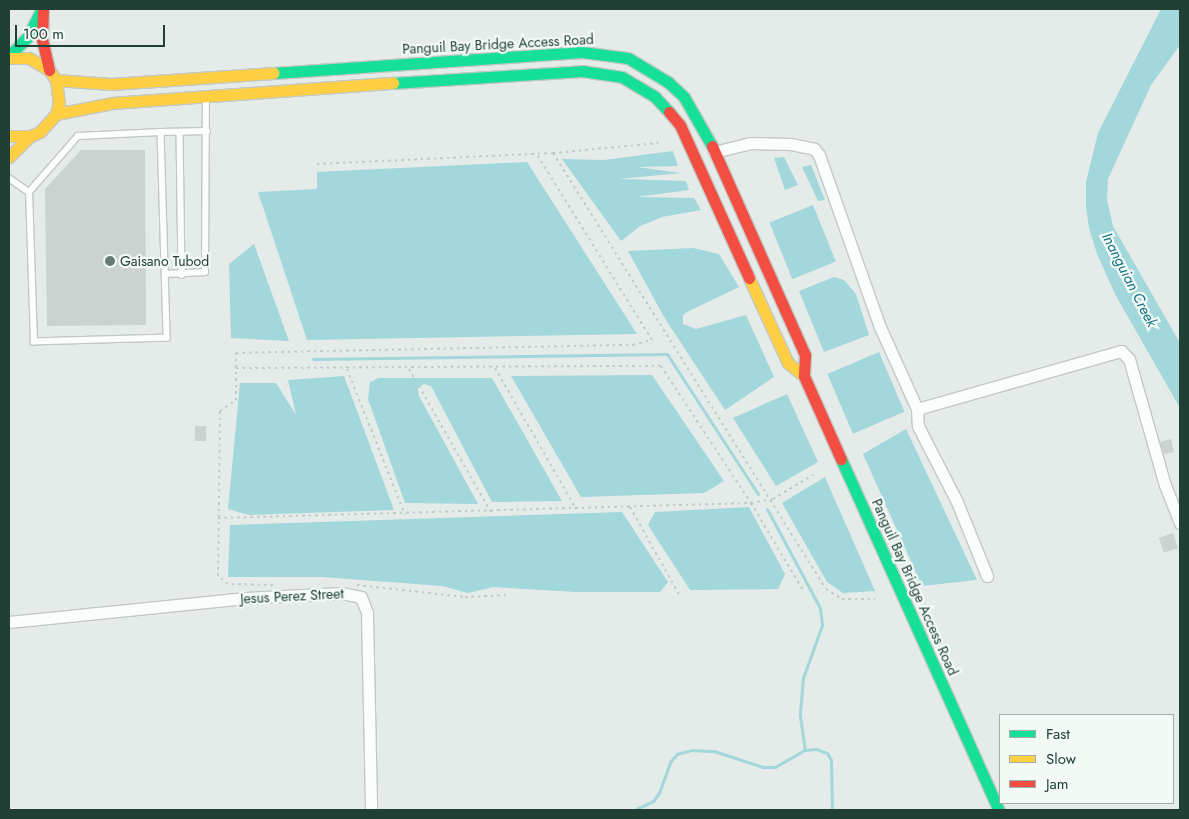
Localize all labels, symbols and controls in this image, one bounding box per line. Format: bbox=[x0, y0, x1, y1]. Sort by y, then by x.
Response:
scale bar bbox=[18, 15, 168, 47]
text: 100 m bbox=[23, 23, 64, 45]
street label: Panguil Bay Bridge Access Road bbox=[402, 31, 594, 57]
water label: Inanguian Creek bbox=[1098, 230, 1160, 330]
place label: Gaisano Tubod bbox=[120, 253, 209, 269]
marker: Gaisano Tubod bbox=[104, 255, 116, 267]
street label: Panguil Bay Bridge Access Road bbox=[868, 496, 962, 678]
street label: Jesus Perez Street bbox=[240, 585, 344, 607]
legend bbox=[999, 714, 1174, 804]
text: Fast bbox=[1046, 723, 1070, 745]
text: Slow bbox=[1046, 748, 1076, 770]
text: Jam bbox=[1046, 773, 1069, 795]

